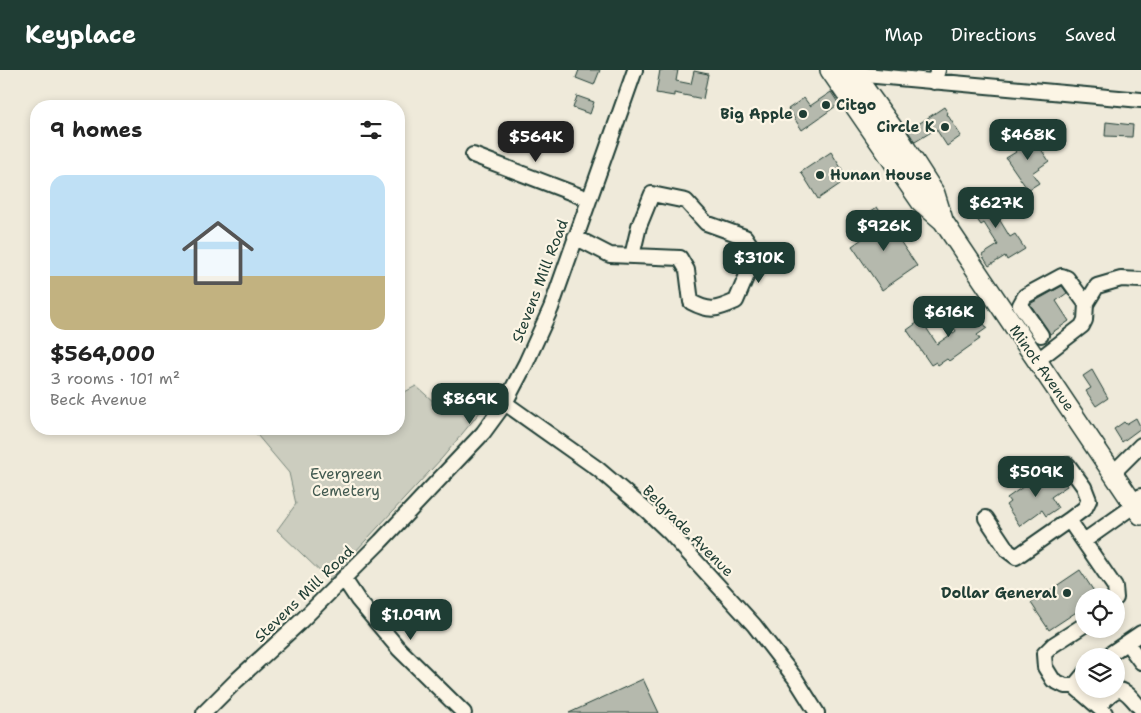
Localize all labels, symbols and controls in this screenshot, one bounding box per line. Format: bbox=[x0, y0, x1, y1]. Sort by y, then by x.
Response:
text: Keyplace bbox=[25, 19, 136, 51]
text: Map bbox=[885, 23, 923, 47]
text: Directions bbox=[951, 23, 1037, 47]
text: Saved bbox=[1065, 23, 1116, 47]
place label: Citgo bbox=[836, 95, 877, 115]
marker: Citgo bbox=[820, 99, 832, 111]
place label: Big Apple bbox=[720, 104, 793, 124]
marker: Big Apple bbox=[797, 108, 809, 120]
text: 9 homes bbox=[50, 116, 142, 144]
icon: filters bbox=[357, 116, 385, 144]
place label: Circle K bbox=[877, 117, 936, 137]
pin: $468K bbox=[993, 118, 1063, 161]
pin: $564K bbox=[501, 121, 571, 163]
marker: Circle K bbox=[939, 121, 951, 133]
text: $468K bbox=[1000, 124, 1056, 145]
text: $564K bbox=[509, 126, 563, 147]
place label: Hunan House bbox=[830, 165, 932, 185]
marker: Hunan House bbox=[814, 169, 826, 181]
pin: $627K bbox=[961, 186, 1031, 229]
text: $627K bbox=[969, 192, 1023, 213]
icon: home bbox=[173, 208, 263, 298]
pin: $926K bbox=[849, 210, 919, 252]
text: $926K bbox=[857, 215, 911, 236]
street label: Stevens Mill Road bbox=[507, 216, 573, 346]
pin: $310K bbox=[724, 242, 794, 284]
text: $310K bbox=[734, 247, 784, 268]
pin: $616K bbox=[914, 296, 984, 338]
text: $616K bbox=[924, 301, 974, 322]
street label: Minot Avenue bbox=[1005, 321, 1079, 415]
text: $564,000 bbox=[50, 340, 155, 368]
text: 3 rooms · 101 m² bbox=[50, 368, 180, 389]
pin: $869K bbox=[435, 382, 505, 425]
text: $869K bbox=[443, 388, 497, 409]
text: Beck Avenue bbox=[50, 389, 147, 410]
pin: $509K bbox=[1001, 456, 1071, 498]
text: $509K bbox=[1009, 461, 1063, 482]
park label: Evergreen Cemetery bbox=[310, 464, 382, 501]
street label: Belgrade Avenue bbox=[638, 481, 738, 581]
street label: Stevens Mill Road bbox=[250, 541, 358, 647]
place label: Dollar General bbox=[941, 583, 1057, 603]
marker: Dollar General bbox=[1061, 587, 1073, 599]
map controls bbox=[1075, 588, 1125, 698]
button: locate bbox=[1075, 588, 1125, 638]
pin: $1.09M bbox=[370, 598, 452, 641]
text: $1.09M bbox=[381, 604, 441, 625]
button: layers bbox=[1075, 648, 1125, 698]

